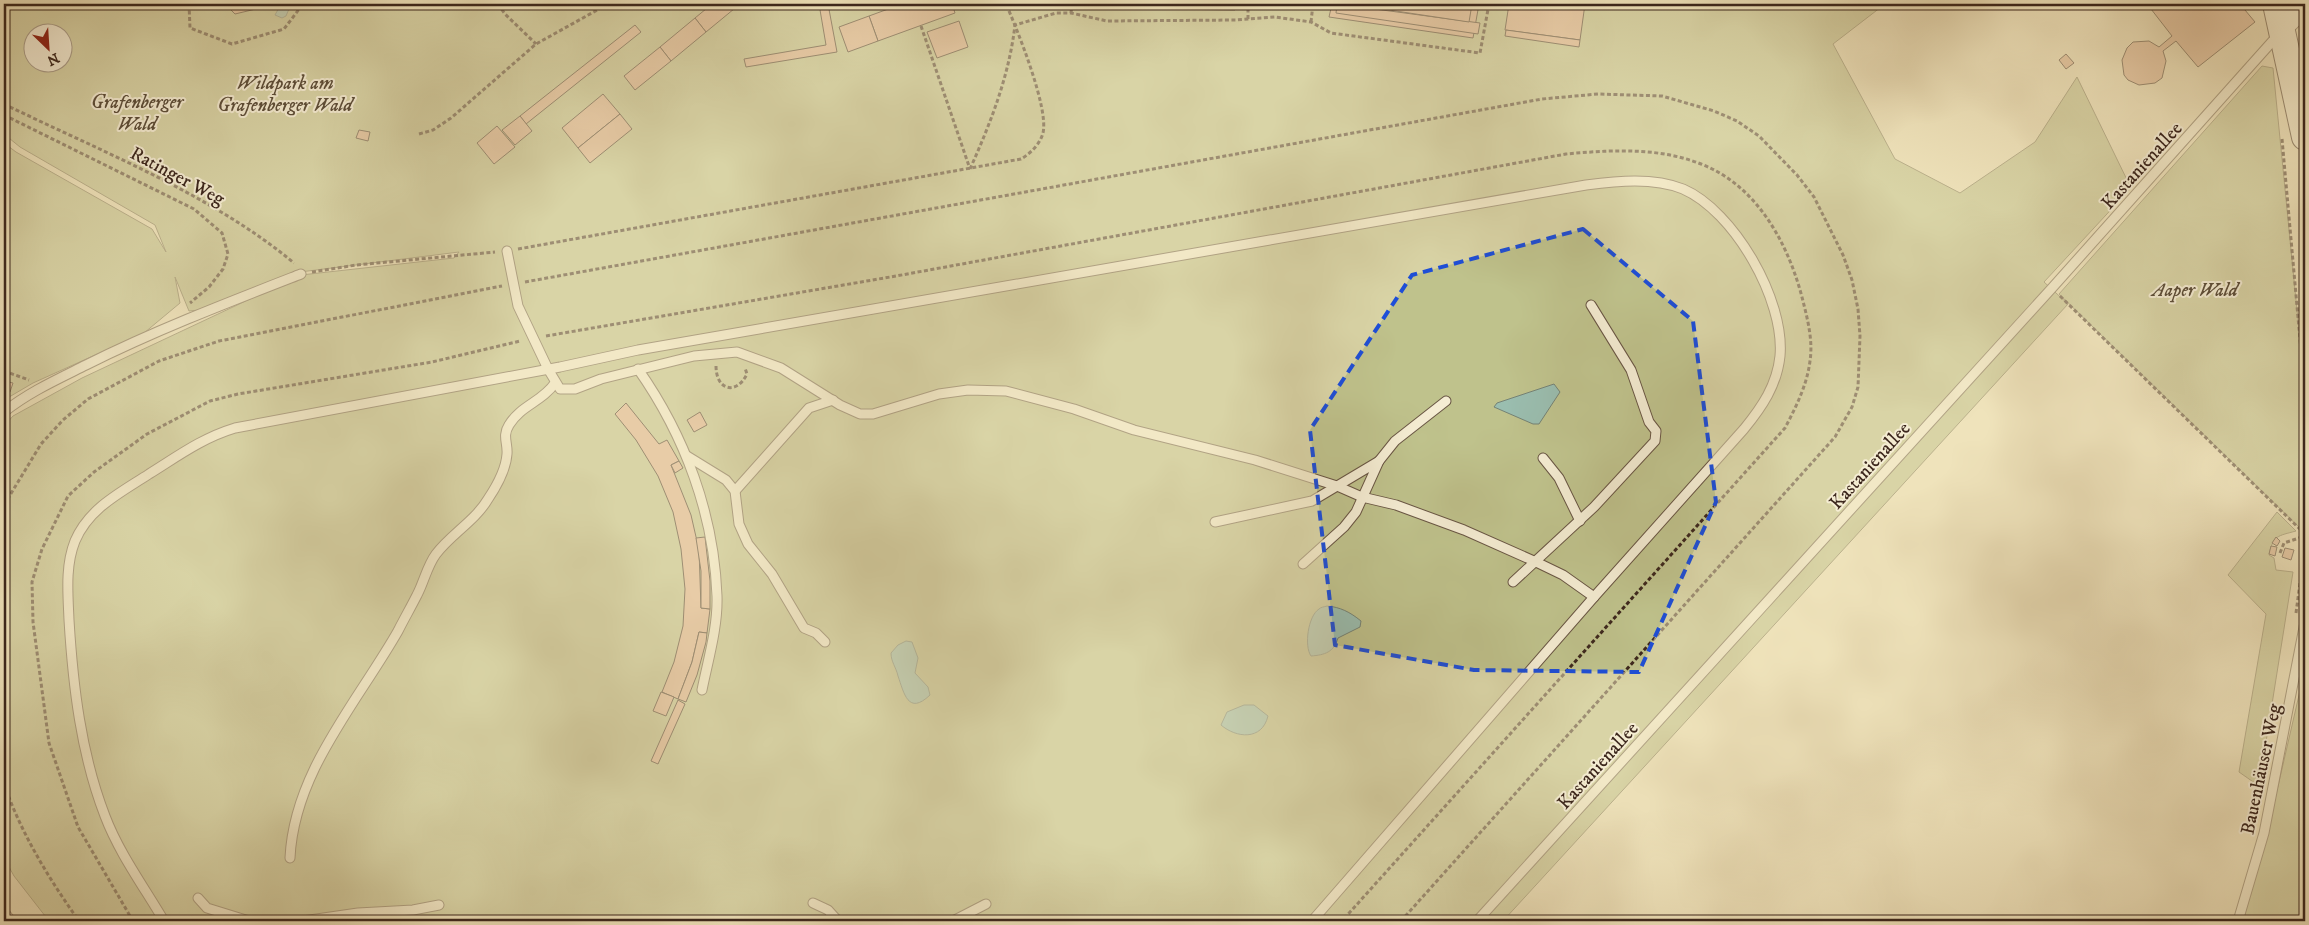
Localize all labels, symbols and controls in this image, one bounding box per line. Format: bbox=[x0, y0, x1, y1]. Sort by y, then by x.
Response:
north arrow bbox=[22, 22, 72, 72]
text: N bbox=[44, 48, 62, 70]
park label: Wildpark am Grafenberger Wald bbox=[217, 72, 356, 117]
park label: Grafenberger Wald bbox=[91, 91, 185, 136]
street label: Kastanienallee bbox=[2097, 117, 2187, 214]
street label: Ratinger Weg bbox=[126, 142, 229, 211]
park label: Aaper Wald bbox=[2150, 279, 2241, 303]
street label: Kastanienallee bbox=[1825, 417, 1915, 514]
street label: Bauenhäuser Weg bbox=[2236, 701, 2287, 837]
street label: Kastanienallee bbox=[1553, 717, 1643, 814]

